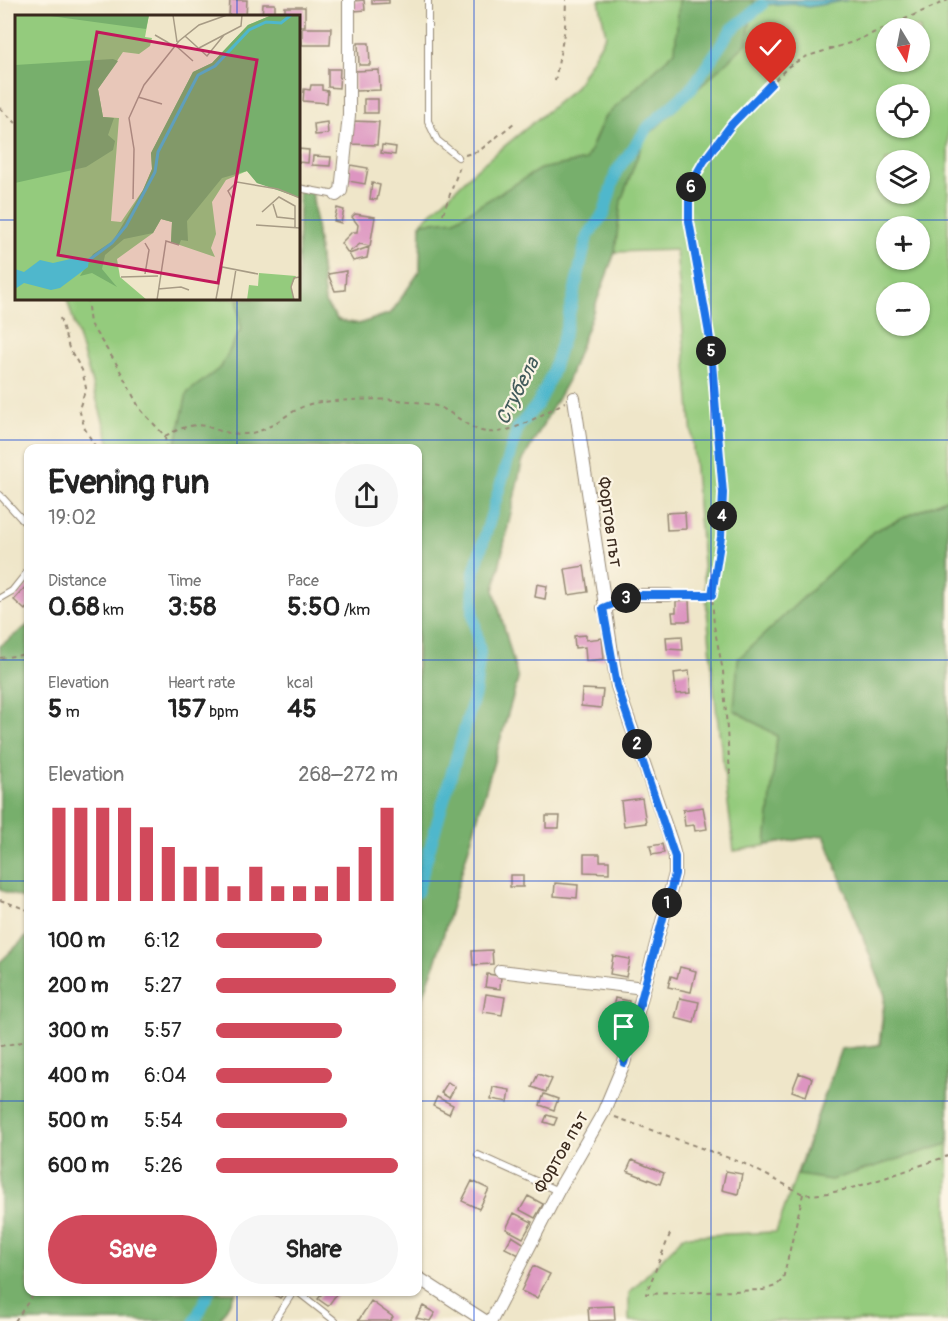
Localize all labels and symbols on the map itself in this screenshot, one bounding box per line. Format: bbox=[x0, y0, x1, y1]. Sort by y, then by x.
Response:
inset map bbox=[15, 15, 300, 300]
north arrow bbox=[876, 18, 930, 72]
pin bbox=[745, 22, 796, 84]
pin: 6 bbox=[676, 172, 706, 202]
pin: 5 bbox=[696, 336, 726, 366]
water label: Стубела bbox=[490, 352, 546, 429]
street label: Фортов път bbox=[592, 475, 627, 569]
pin: 4 bbox=[707, 501, 737, 531]
pin: 3 bbox=[611, 583, 641, 613]
pin: 2 bbox=[622, 729, 652, 759]
pin: 1 bbox=[652, 888, 682, 918]
pin bbox=[598, 1001, 649, 1063]
street label: Фортов път bbox=[529, 1107, 594, 1197]

